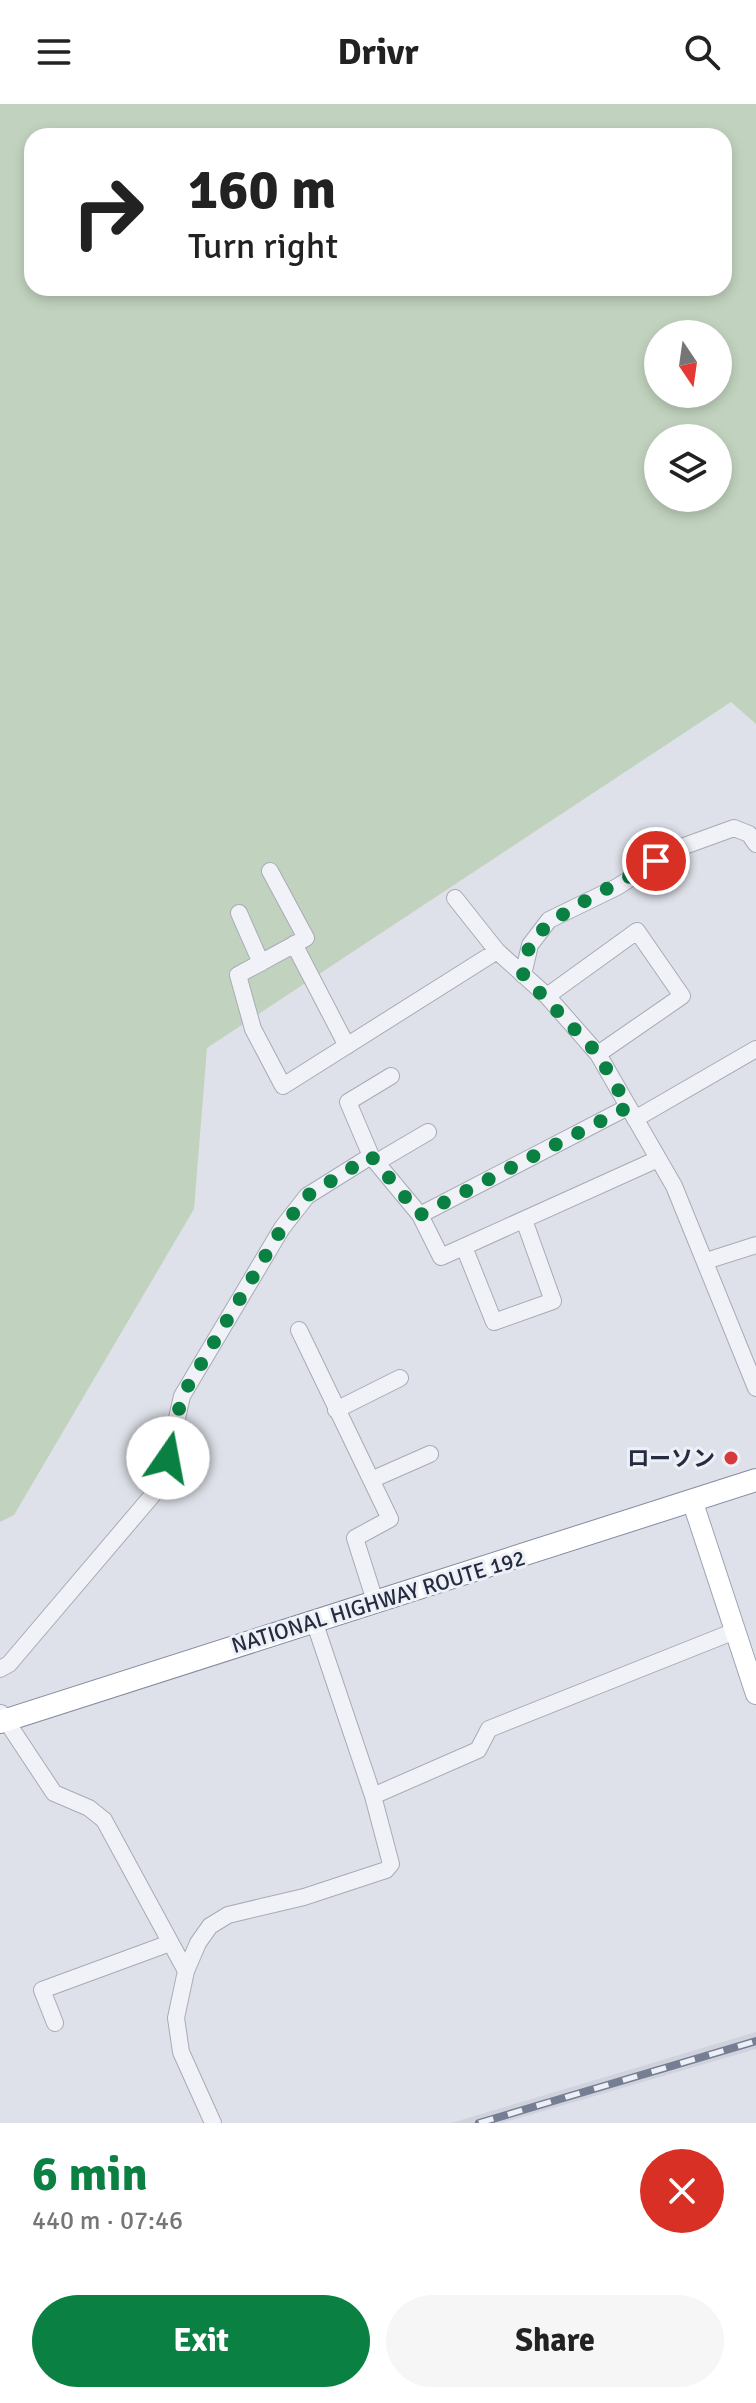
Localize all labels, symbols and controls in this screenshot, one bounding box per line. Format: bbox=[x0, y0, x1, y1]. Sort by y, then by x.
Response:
icon: menu bbox=[32, 30, 76, 74]
text: Drivr bbox=[337, 30, 419, 75]
icon: search bbox=[680, 30, 724, 74]
text: 160 m bbox=[188, 155, 336, 224]
icon: right bbox=[56, 160, 160, 264]
text: Turn right bbox=[188, 224, 338, 269]
north arrow bbox=[644, 320, 732, 408]
map controls bbox=[644, 320, 732, 512]
button: layers bbox=[644, 424, 732, 512]
pin bbox=[622, 827, 690, 895]
icon: arrive bbox=[634, 839, 678, 883]
position arrow bbox=[126, 1416, 210, 1500]
place label: ローソン bbox=[627, 1445, 715, 1472]
marker: ローソン bbox=[722, 1449, 740, 1467]
street label: NATIONAL HIGHWAY ROUTE 192 bbox=[228, 1544, 528, 1659]
text: 6 min bbox=[32, 2145, 148, 2204]
button: close bbox=[640, 2149, 724, 2233]
text: 440 m · 07:46 bbox=[32, 2205, 183, 2237]
button: Exit bbox=[32, 2295, 370, 2387]
button: Share bbox=[386, 2295, 724, 2387]

